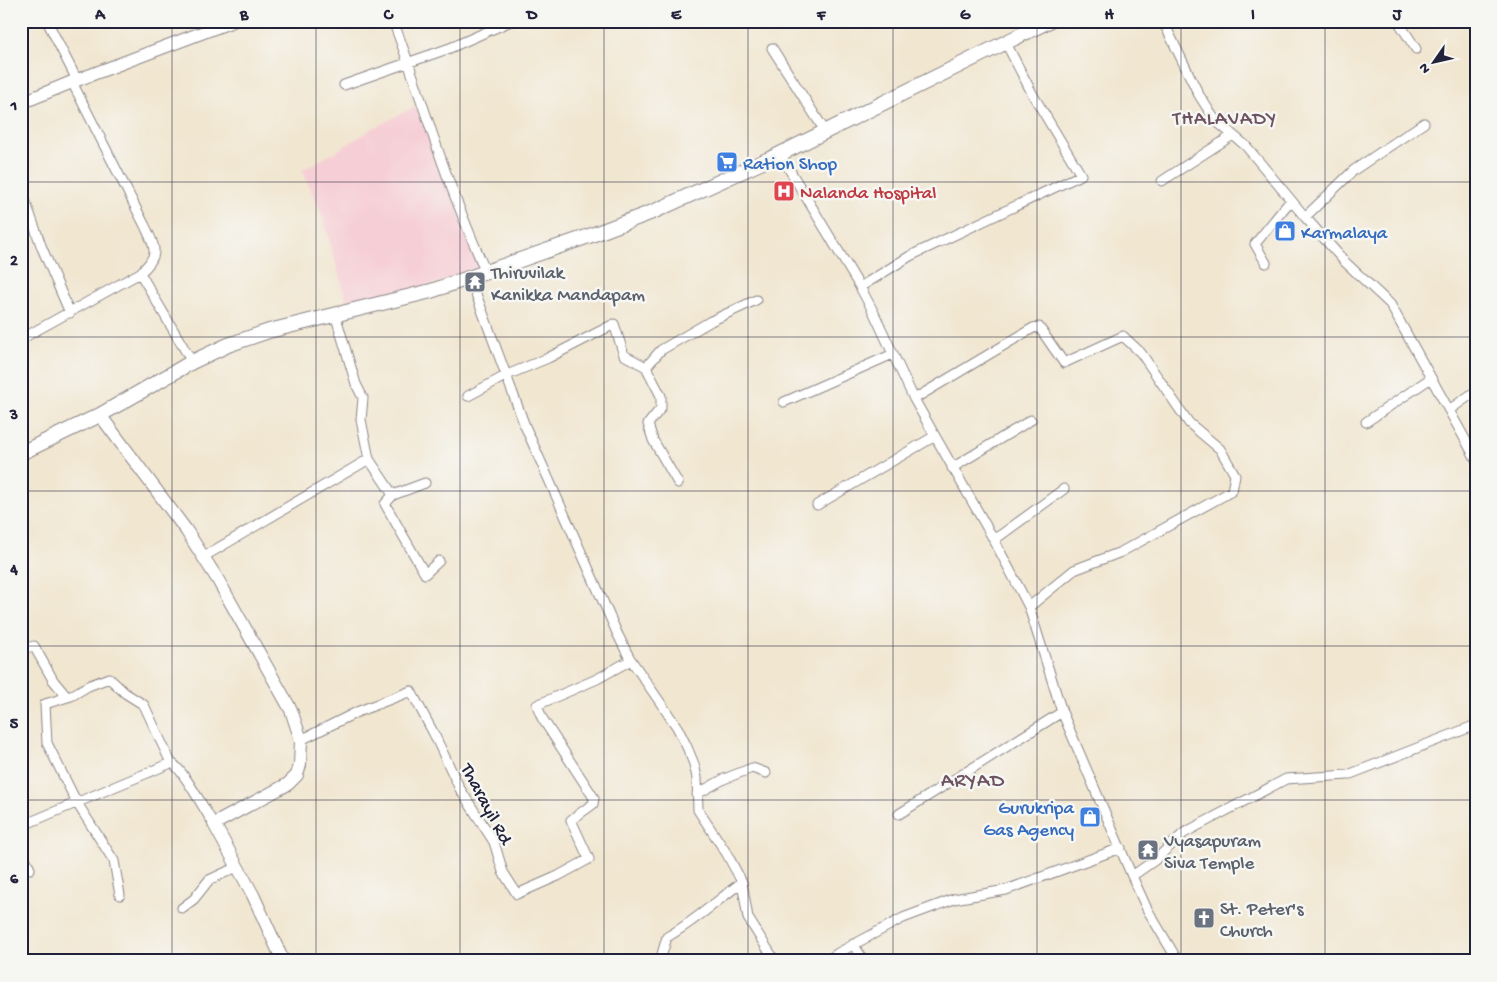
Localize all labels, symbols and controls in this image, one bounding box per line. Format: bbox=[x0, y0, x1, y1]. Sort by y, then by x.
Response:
text: A bbox=[94, 7, 106, 26]
text: B bbox=[239, 7, 249, 26]
text: C bbox=[383, 7, 394, 26]
text: D bbox=[525, 7, 538, 26]
text: E bbox=[671, 7, 682, 26]
text: F bbox=[816, 7, 827, 26]
text: G bbox=[960, 7, 971, 26]
text: H bbox=[1104, 7, 1114, 26]
text: I bbox=[1251, 7, 1255, 26]
text: J bbox=[1392, 7, 1403, 26]
north arrow bbox=[1410, 38, 1460, 88]
text: N bbox=[1416, 59, 1435, 76]
text: 1 bbox=[10, 98, 17, 117]
district label: THALAVADY bbox=[1172, 109, 1277, 132]
supermarket icon: Ration Shop bbox=[715, 150, 739, 174]
place label: Ration Shop bbox=[743, 154, 838, 177]
hospital icon: Nalanda Hospital bbox=[772, 179, 796, 203]
place label: Nalanda Hospital bbox=[800, 183, 937, 206]
shop icon: Karmalaya bbox=[1273, 219, 1297, 243]
place label: Karmalaya bbox=[1301, 223, 1389, 246]
text: 2 bbox=[10, 253, 18, 272]
place label: Thiruvilak Kanikka Mandapam bbox=[490, 263, 645, 308]
temple icon: Thiruvilak Kanikka Mandapam bbox=[463, 270, 487, 294]
text: 3 bbox=[9, 407, 18, 426]
text: 4 bbox=[9, 562, 18, 581]
text: 5 bbox=[10, 716, 19, 735]
street label: Tharayil Rd bbox=[453, 759, 517, 851]
district label: ARYAD bbox=[941, 770, 1005, 795]
place label: Gurukripa Gas Agency bbox=[983, 798, 1075, 843]
shop icon: Gurukripa Gas Agency bbox=[1078, 805, 1102, 829]
place label: Vyasapuram Siva Temple bbox=[1163, 831, 1262, 876]
temple icon: Vyasapuram Siva Temple bbox=[1136, 838, 1160, 862]
text: 6 bbox=[10, 871, 19, 890]
place label: St. Peter's Church bbox=[1220, 899, 1304, 944]
church icon: St. Peter's Church bbox=[1192, 906, 1216, 930]

